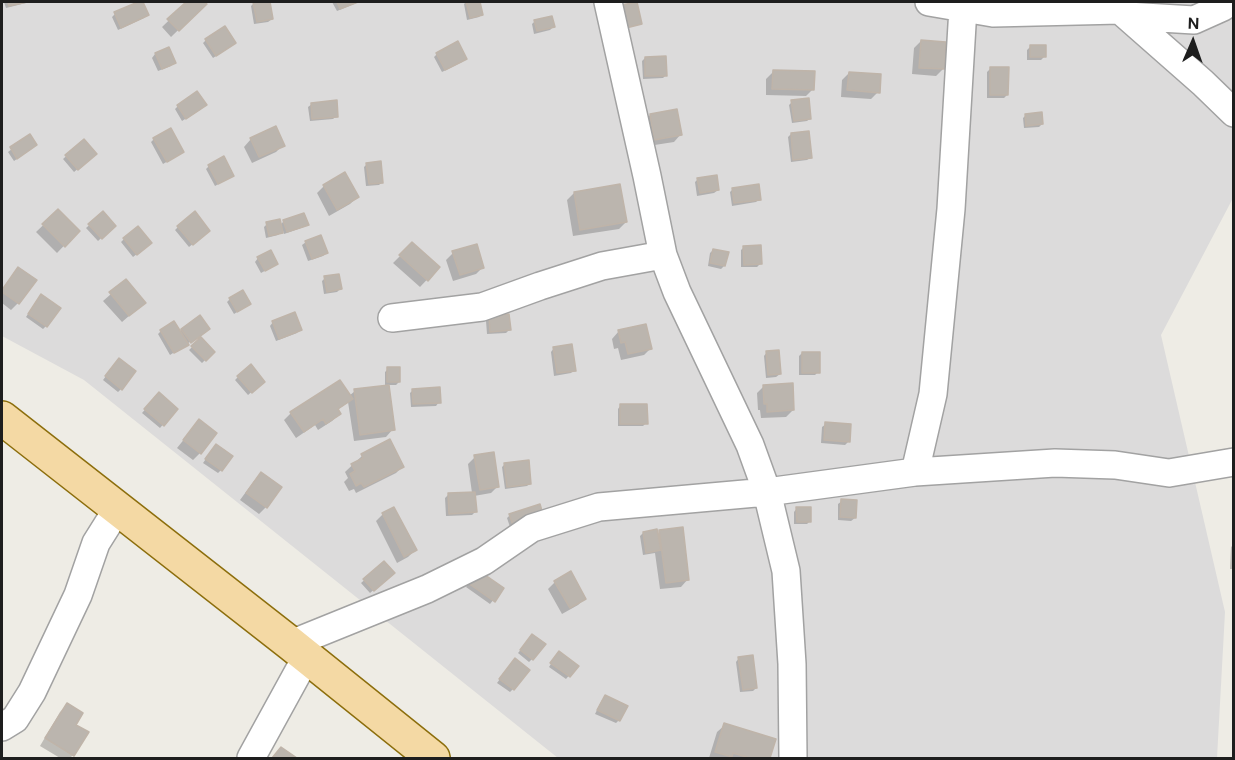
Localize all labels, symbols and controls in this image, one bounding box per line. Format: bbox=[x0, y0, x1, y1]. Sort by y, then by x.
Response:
north arrow bbox=[1163, 12, 1223, 72]
text: N bbox=[1187, 13, 1200, 34]

